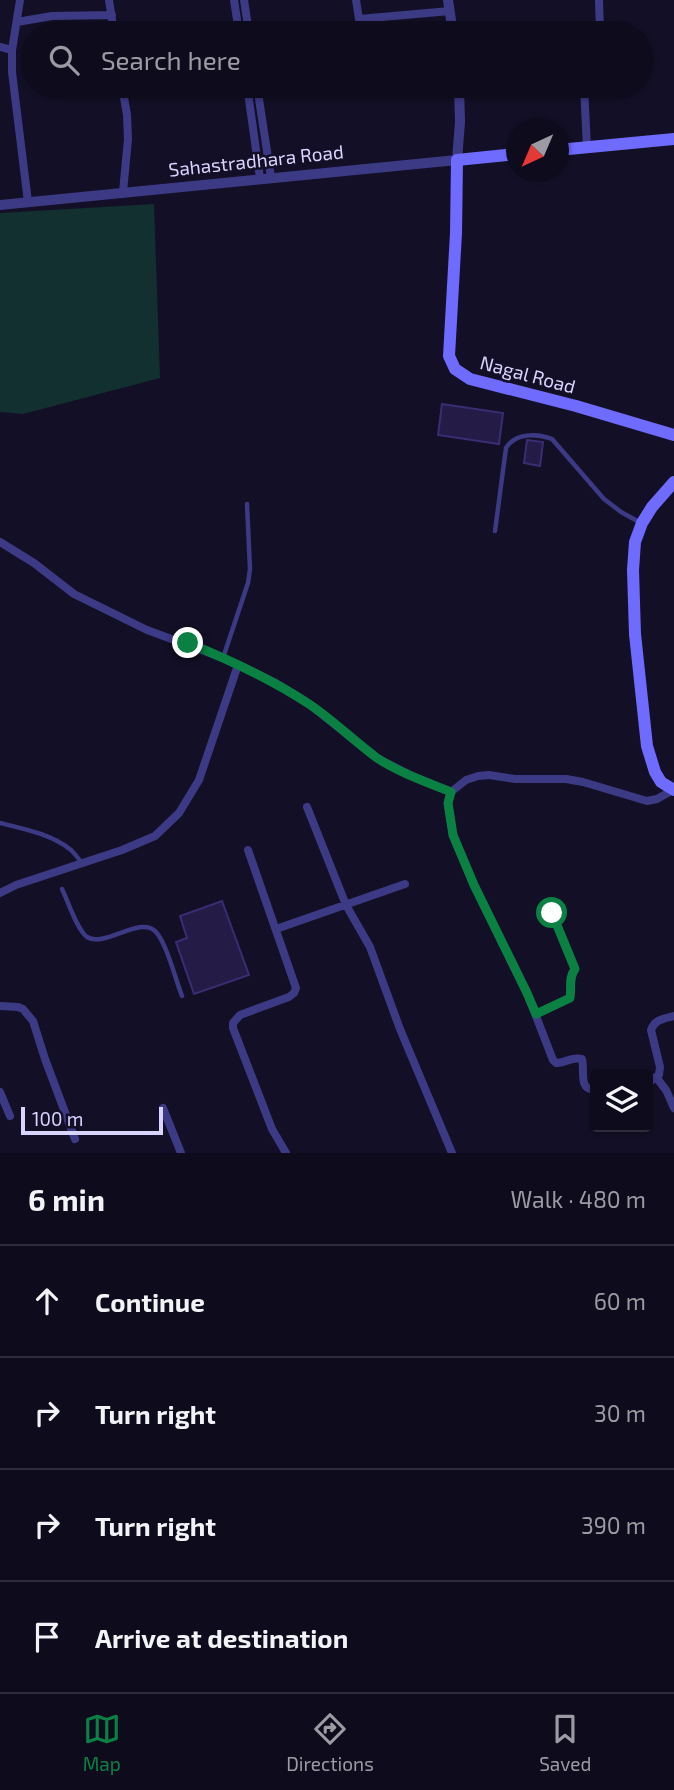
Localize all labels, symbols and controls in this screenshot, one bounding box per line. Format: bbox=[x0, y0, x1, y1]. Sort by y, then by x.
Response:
search box bbox=[21, 21, 653, 98]
icon: search bbox=[45, 41, 83, 79]
text: Search here bbox=[101, 44, 241, 75]
north arrow bbox=[506, 119, 569, 182]
street label: Sahastradhara Road bbox=[167, 139, 345, 181]
street label: Nagal Road bbox=[478, 350, 578, 398]
route end bbox=[172, 627, 203, 658]
route start bbox=[536, 897, 567, 928]
map controls bbox=[590, 1069, 653, 1132]
button: layers bbox=[590, 1069, 653, 1132]
scale bar bbox=[21, 1104, 163, 1136]
text: 100 m bbox=[32, 1107, 83, 1130]
text: 6 min bbox=[28, 1181, 105, 1217]
text: Walk · 480 m bbox=[511, 1185, 646, 1213]
icon: ahead bbox=[28, 1282, 66, 1320]
text: Continue bbox=[95, 1286, 205, 1317]
text: 60 m bbox=[594, 1287, 646, 1315]
icon: right bbox=[28, 1394, 66, 1432]
text: Turn right bbox=[95, 1398, 216, 1429]
text: 30 m bbox=[594, 1399, 646, 1427]
icon: right bbox=[28, 1506, 66, 1544]
text: Turn right bbox=[95, 1510, 216, 1541]
text: 390 m bbox=[581, 1511, 646, 1539]
icon: arrive bbox=[28, 1618, 66, 1656]
text: Arrive at destination bbox=[95, 1622, 348, 1653]
tab: Map bbox=[83, 1710, 121, 1775]
tab: Directions bbox=[286, 1710, 374, 1775]
tab: Saved bbox=[539, 1710, 591, 1775]

